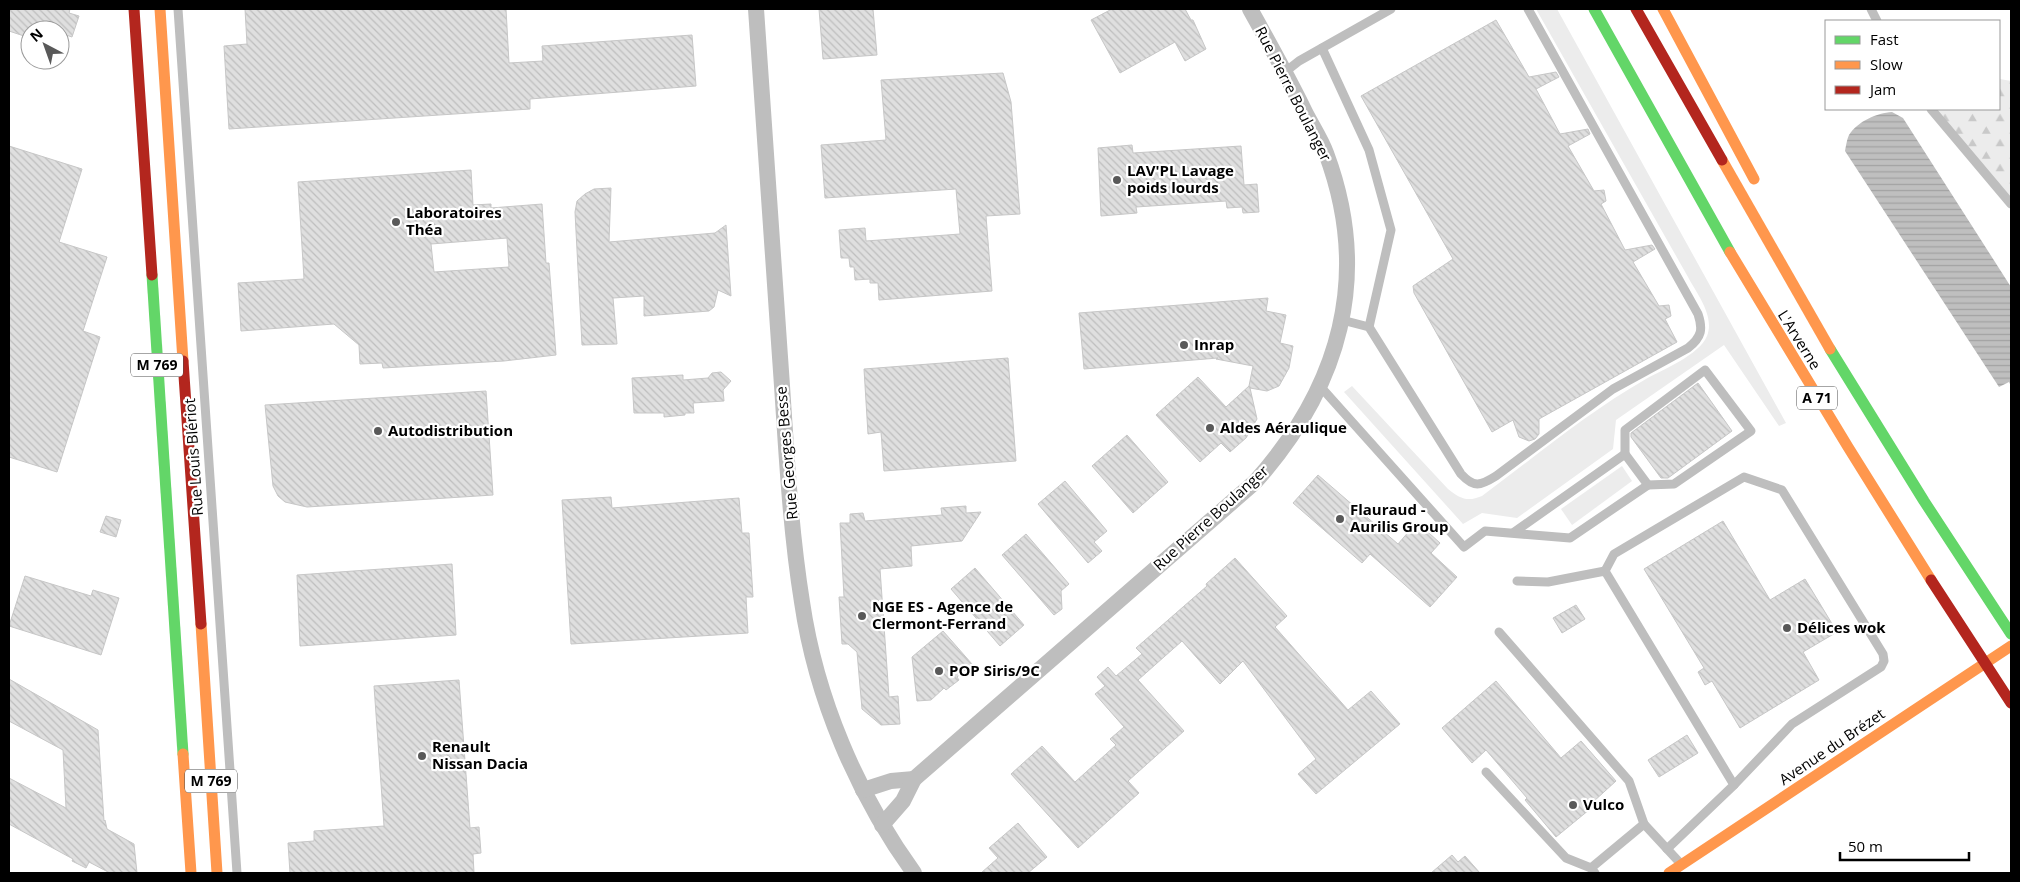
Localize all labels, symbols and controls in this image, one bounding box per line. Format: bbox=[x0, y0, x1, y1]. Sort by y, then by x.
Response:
north arrow bbox=[20, 20, 70, 70]
legend bbox=[1825, 20, 2000, 110]
street label: Rue Pierre Boulanger bbox=[1251, 23, 1337, 164]
text: N bbox=[26, 24, 47, 46]
text: Fast bbox=[1870, 29, 1899, 49]
text: Slow bbox=[1870, 54, 1903, 74]
text: Jam bbox=[1868, 79, 1896, 99]
place label: LAV'PL Lavage poids lourds bbox=[1127, 160, 1234, 197]
marker: LAV'PL Lavage poids lourds bbox=[1111, 174, 1123, 186]
place label: Laboratoires Théa bbox=[406, 202, 502, 239]
marker: Laboratoires Théa bbox=[390, 216, 402, 228]
street label: L'Arverne bbox=[1774, 306, 1826, 373]
place label: Inrap bbox=[1194, 334, 1234, 354]
marker: Inrap bbox=[1178, 339, 1190, 351]
road number: M 769 bbox=[131, 354, 183, 376]
street label: Rue Georges Besse bbox=[770, 386, 802, 521]
road number: A 71 bbox=[1797, 386, 1837, 409]
street label: Rue Louis Blériot bbox=[179, 398, 207, 517]
place label: Aldes Aéraulique bbox=[1220, 417, 1347, 437]
place label: Autodistribution bbox=[388, 420, 513, 440]
marker: Aldes Aéraulique bbox=[1204, 422, 1216, 434]
marker: Autodistribution bbox=[372, 425, 384, 437]
street label: Rue Pierre Boulanger bbox=[1148, 460, 1272, 574]
place label: Flauraud - Aurilis Group bbox=[1350, 499, 1448, 536]
marker: Flauraud - Aurilis Group bbox=[1334, 513, 1346, 525]
place label: NGE ES - Agence de Clermont-Ferrand bbox=[872, 596, 1013, 633]
marker: NGE ES - Agence de Clermont-Ferrand bbox=[856, 610, 868, 622]
place label: Délices wok bbox=[1797, 617, 1886, 637]
marker: Délices wok bbox=[1781, 622, 1793, 634]
place label: POP Siris/9C bbox=[949, 660, 1040, 680]
marker: POP Siris/9C bbox=[933, 665, 945, 677]
street label: Avenue du Brézet bbox=[1775, 703, 1888, 789]
place label: Renault Nissan Dacia bbox=[432, 736, 528, 773]
marker: Renault Nissan Dacia bbox=[416, 750, 428, 762]
road number: M 769 bbox=[185, 769, 237, 792]
place label: Vulco bbox=[1583, 794, 1624, 814]
marker: Vulco bbox=[1567, 799, 1579, 811]
scale bar bbox=[1840, 830, 1969, 862]
text: 50 m bbox=[1848, 836, 1883, 856]

